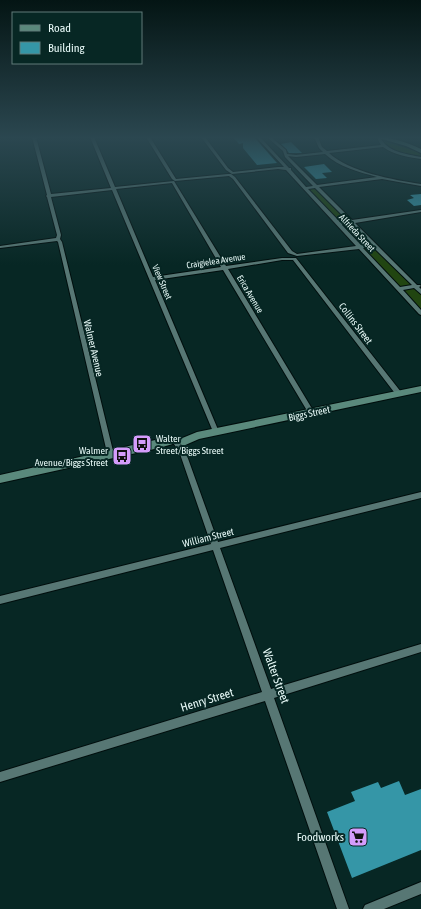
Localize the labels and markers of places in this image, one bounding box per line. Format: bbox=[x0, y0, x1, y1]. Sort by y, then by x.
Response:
bus stop icon: Walter Street/Biggs Street bbox=[131, 433, 153, 455]
place label: Walter Street/Biggs Street bbox=[156, 433, 224, 456]
place label: Walmer Avenue/Biggs Street bbox=[35, 445, 109, 468]
bus stop icon: Walmer Avenue/Biggs Street bbox=[111, 445, 133, 467]
supermarket icon: Foodworks bbox=[347, 826, 369, 848]
place label: Foodworks bbox=[297, 830, 344, 844]

